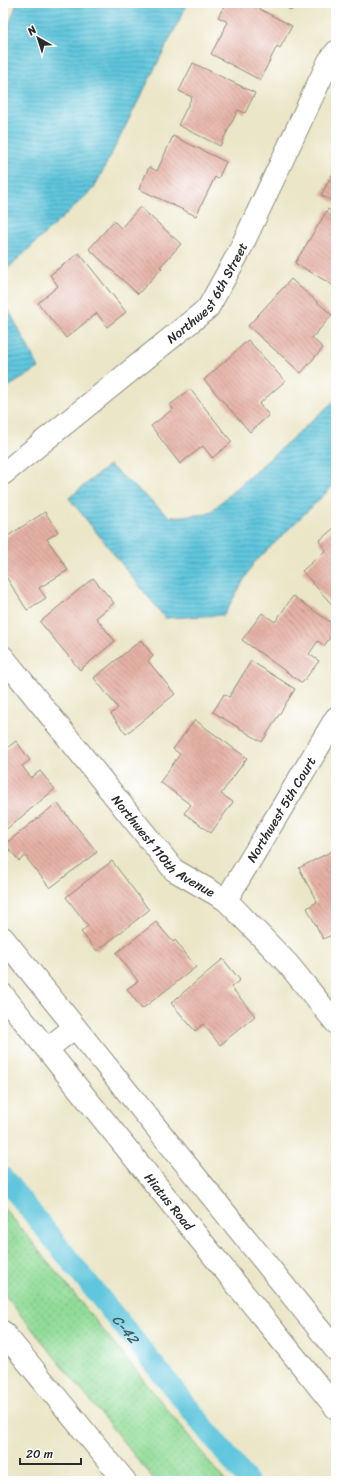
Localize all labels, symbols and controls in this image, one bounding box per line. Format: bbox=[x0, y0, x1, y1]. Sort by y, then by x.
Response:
north arrow bbox=[18, 18, 58, 58]
text: N bbox=[22, 21, 41, 41]
street label: Northwest 6th Street bbox=[161, 238, 254, 349]
street label: Northwest 5th Court bbox=[240, 752, 322, 867]
street label: Northwest 110th Avenue bbox=[106, 789, 220, 903]
street label: Hiatus Road bbox=[139, 1167, 201, 1236]
water label: C-42 bbox=[106, 1308, 146, 1351]
scale bar bbox=[20, 1440, 81, 1466]
text: 20 m bbox=[26, 1443, 53, 1465]

